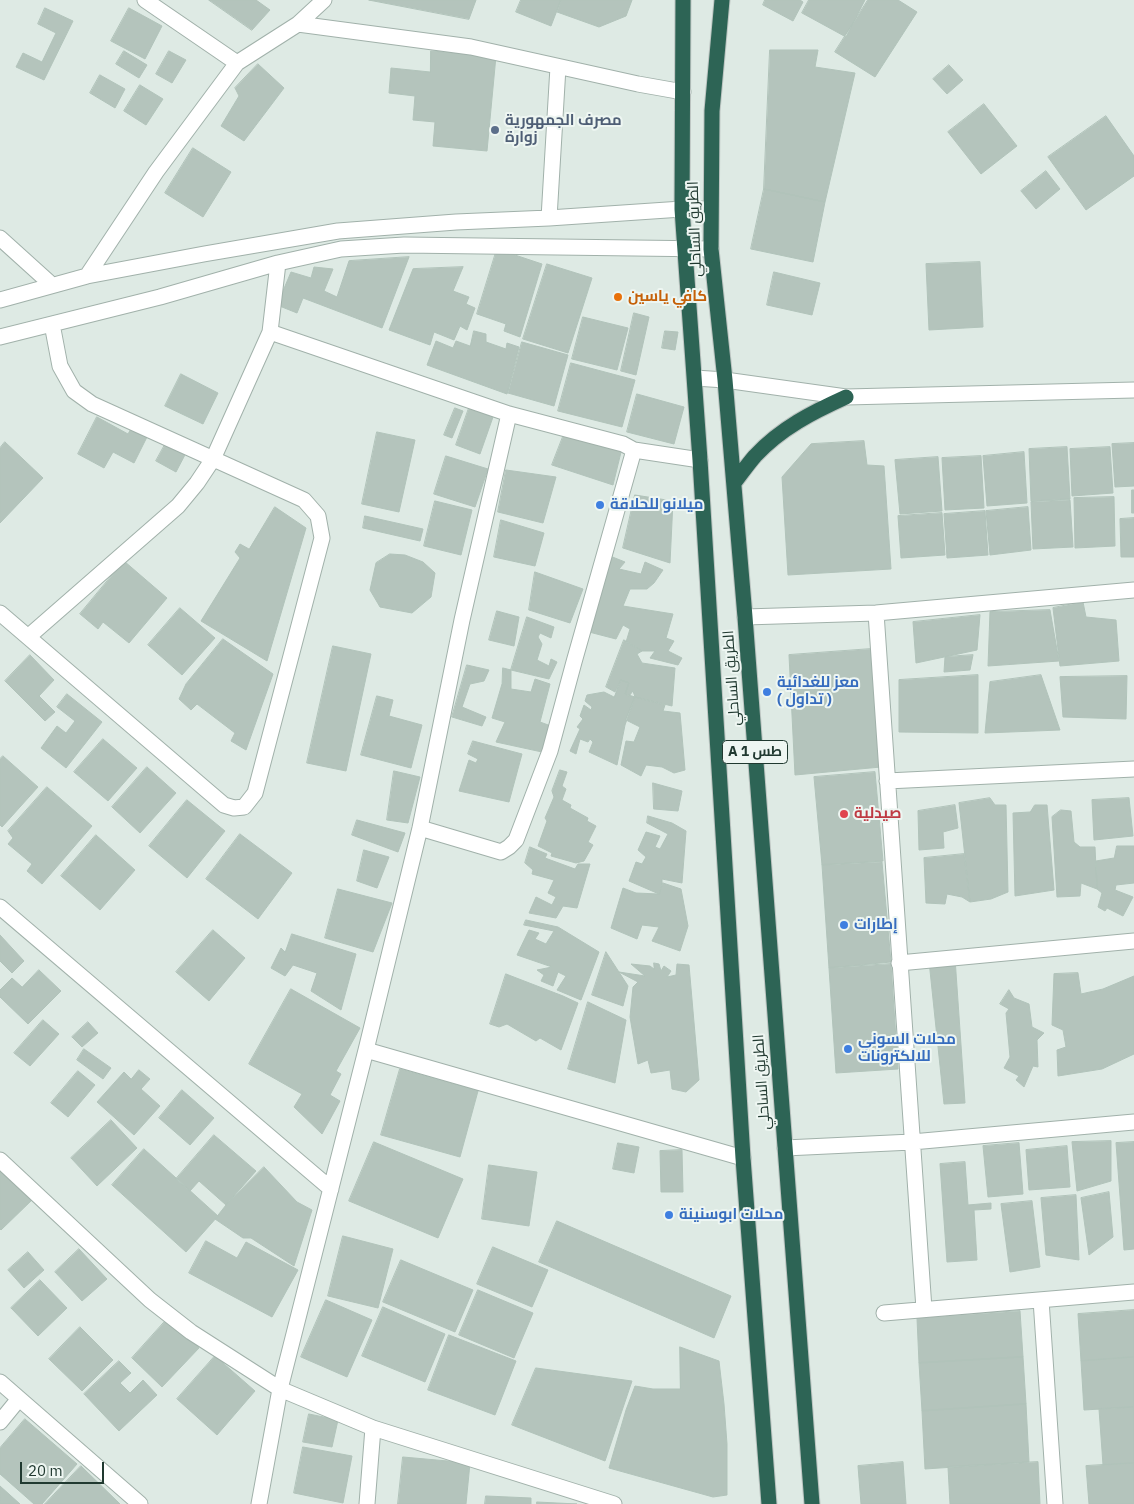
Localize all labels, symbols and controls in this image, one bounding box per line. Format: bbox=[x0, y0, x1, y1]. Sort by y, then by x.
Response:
place label: مصرف الجمهورية زوارة bbox=[505, 112, 622, 147]
marker: مصرف الجمهورية زوارة bbox=[489, 124, 501, 136]
street label: الطريق الساحلي bbox=[684, 181, 706, 277]
place label: كافي ياسين bbox=[628, 288, 707, 306]
marker: كافي ياسين bbox=[612, 291, 624, 303]
place label: ميلانو للحلاقة bbox=[610, 496, 703, 514]
marker: ميلانو للحلاقة bbox=[594, 499, 606, 511]
street label: الطريق الساحلي bbox=[720, 630, 744, 726]
place label: معز للغدائية ( تداول ) bbox=[777, 674, 859, 709]
marker: معز للغدائية ( تداول ) bbox=[761, 686, 773, 698]
road number: A 1 طس bbox=[722, 740, 788, 764]
place label: صيدلية bbox=[854, 805, 902, 823]
marker: صيدلية bbox=[838, 808, 850, 820]
place label: إطارات bbox=[854, 916, 898, 934]
marker: إطارات bbox=[838, 919, 850, 931]
place label: محلات السوني للالكترونات bbox=[858, 1031, 956, 1066]
street label: الطريق الساحلي bbox=[750, 1034, 774, 1130]
marker: محلات السوني للالكترونات bbox=[842, 1043, 854, 1055]
place label: محلات ابوسنينة bbox=[679, 1206, 783, 1224]
marker: محلات ابوسنينة bbox=[663, 1209, 675, 1221]
scale bar bbox=[22, 1452, 106, 1484]
text: 20 m bbox=[28, 1461, 63, 1480]

